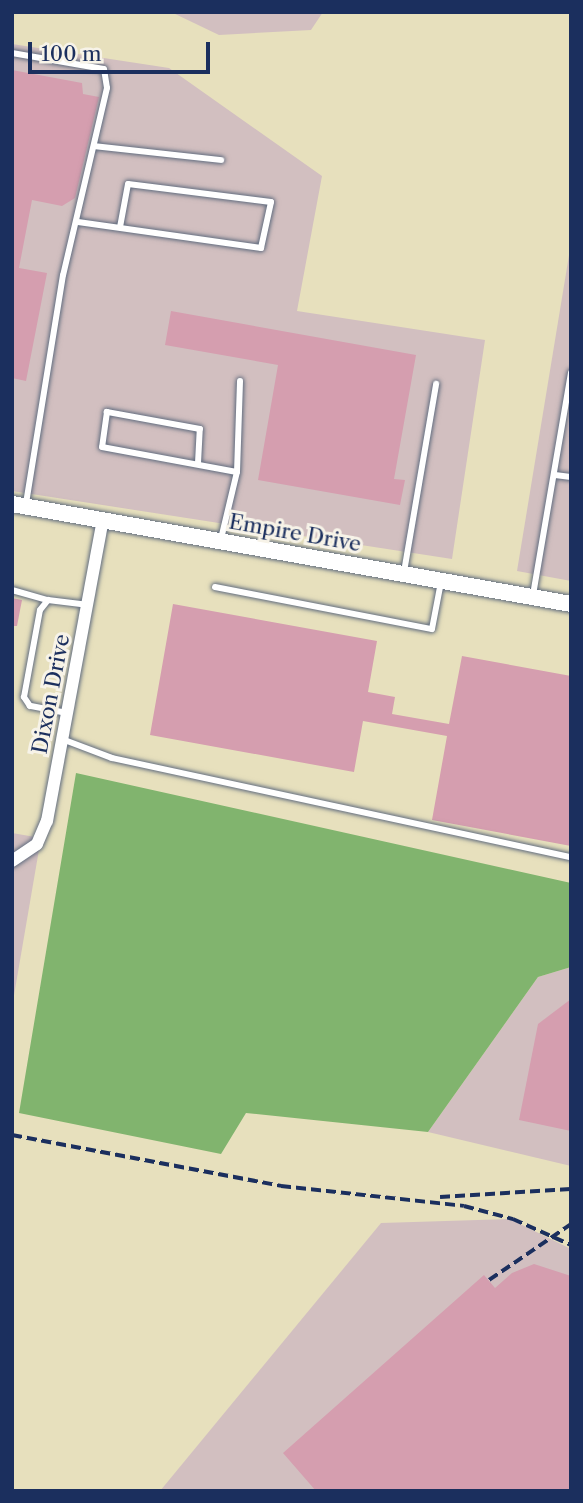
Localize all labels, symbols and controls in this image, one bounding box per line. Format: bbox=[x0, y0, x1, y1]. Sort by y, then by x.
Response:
scale bar bbox=[32, 28, 214, 72]
text: 100 m bbox=[41, 41, 102, 66]
street label: Empire Drive bbox=[227, 509, 363, 557]
street label: Dixon Drive bbox=[27, 632, 75, 756]

